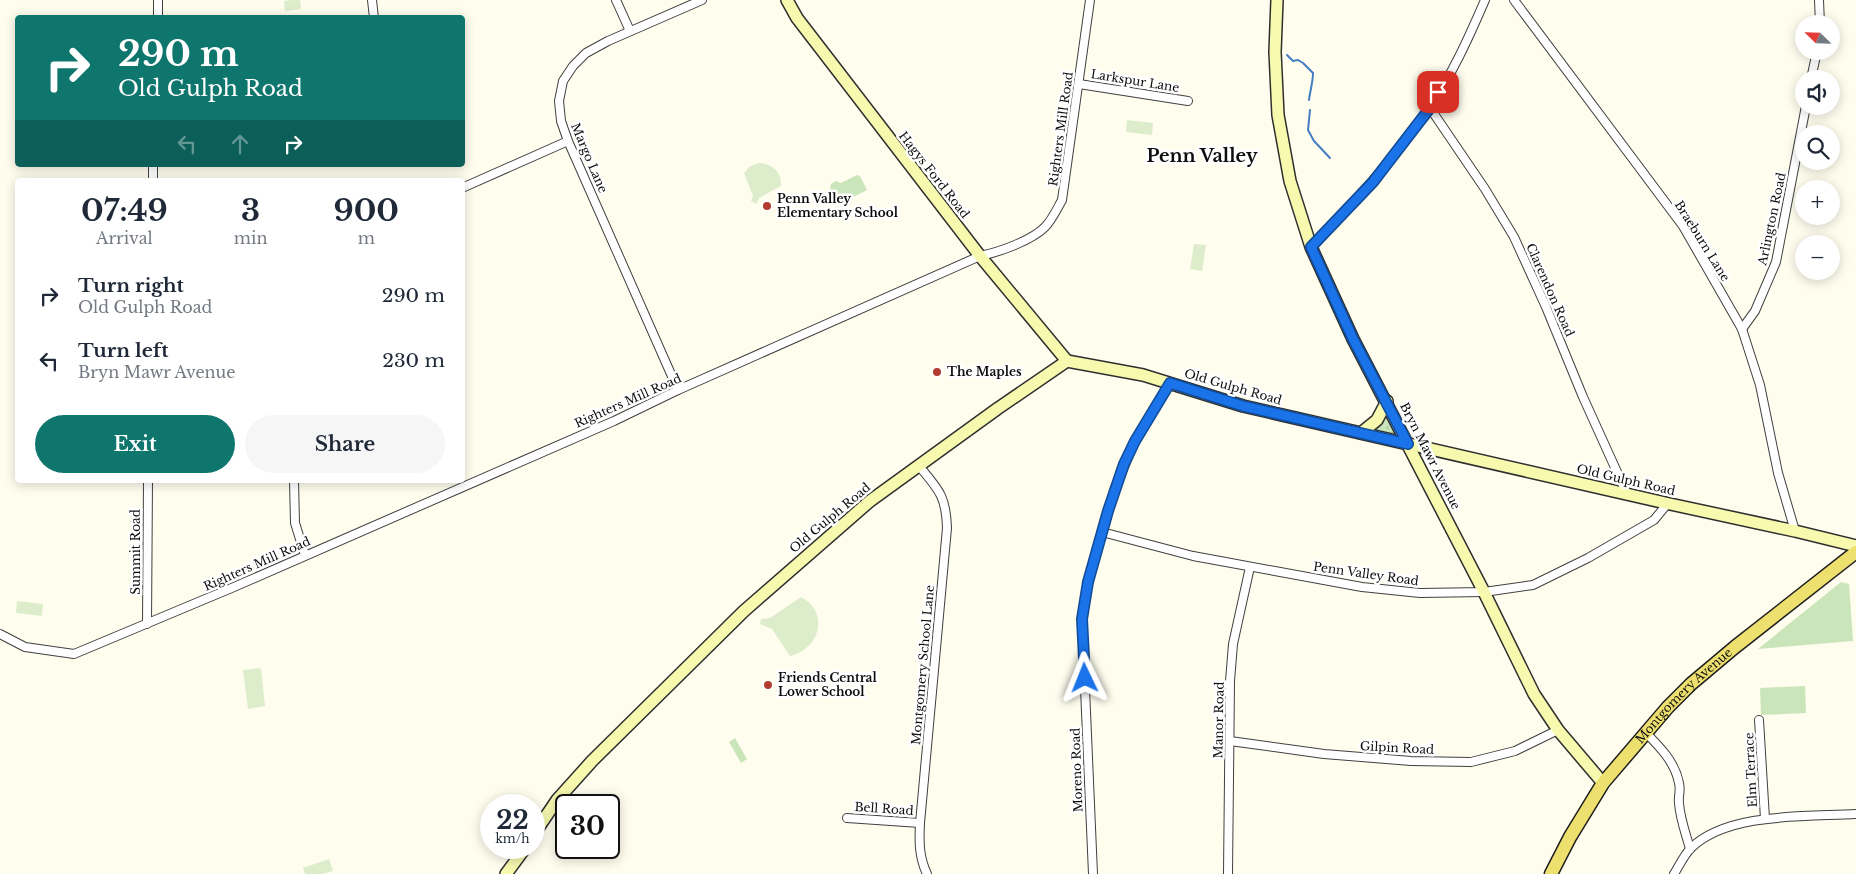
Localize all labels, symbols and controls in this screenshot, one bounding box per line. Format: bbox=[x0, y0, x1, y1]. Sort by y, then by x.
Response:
north arrow bbox=[1795, 15, 1840, 60]
map controls bbox=[1795, 15, 1840, 280]
text: 290 m bbox=[118, 32, 239, 75]
icon: right bbox=[35, 35, 100, 100]
street label: Larkspur Lane bbox=[1090, 66, 1181, 95]
button: sound bbox=[1795, 70, 1840, 115]
street label: Righters Mill Road bbox=[1045, 71, 1076, 187]
pin bbox=[1417, 71, 1459, 113]
text: Old Gulph Road bbox=[118, 75, 303, 102]
icon: arrive bbox=[1424, 78, 1452, 106]
street label: Margo Lane bbox=[568, 121, 611, 195]
button: search bbox=[1795, 125, 1840, 170]
street label: Hagys Ford Road bbox=[896, 128, 973, 221]
icon: left bbox=[173, 130, 201, 158]
icon: ahead bbox=[226, 130, 254, 158]
icon: right bbox=[279, 130, 307, 158]
district label: Penn Valley bbox=[1146, 145, 1258, 167]
street label: Arlington Road bbox=[1754, 171, 1789, 268]
button: + bbox=[1795, 180, 1840, 225]
place label: Penn Valley Elementary School bbox=[777, 191, 899, 220]
text: 07:49 bbox=[81, 192, 168, 229]
text: 3 bbox=[241, 192, 260, 229]
text: 900 bbox=[333, 192, 399, 229]
street label: Braeburn Lane bbox=[1672, 198, 1733, 284]
marker: Penn Valley Elementary School bbox=[761, 200, 773, 212]
text: Arrival bbox=[96, 228, 153, 248]
text: min bbox=[234, 228, 267, 248]
text: m bbox=[358, 228, 375, 248]
button: − bbox=[1795, 235, 1840, 280]
street label: Clarendon Road bbox=[1523, 241, 1578, 339]
text: Turn right bbox=[78, 274, 184, 297]
icon: right bbox=[35, 282, 63, 310]
text: 290 m bbox=[382, 284, 445, 307]
text: Old Gulph Road bbox=[78, 297, 212, 317]
text: Turn left bbox=[78, 339, 169, 362]
icon: left bbox=[35, 347, 63, 375]
text: 230 m bbox=[382, 349, 445, 372]
text: Bryn Mawr Avenue bbox=[78, 362, 235, 382]
place label: The Maples bbox=[947, 364, 1022, 379]
street label: Old Gulph Road bbox=[1183, 365, 1284, 408]
marker: The Maples bbox=[931, 366, 943, 378]
street label: Righters Mill Road bbox=[572, 370, 684, 431]
street label: Bryn Mawr Avenue bbox=[1397, 400, 1464, 512]
button: Exit bbox=[35, 415, 235, 473]
button: Share bbox=[245, 415, 445, 473]
street label: Old Gulph Road bbox=[1575, 461, 1677, 498]
street label: Old Gulph Road bbox=[786, 479, 873, 556]
street label: Summit Road bbox=[128, 509, 143, 595]
street label: Righters Mill Road bbox=[201, 533, 313, 594]
street label: Penn Valley Road bbox=[1312, 559, 1420, 588]
street label: Montgomery School Lane bbox=[908, 584, 937, 746]
street label: Montgomery Avenue bbox=[1632, 645, 1735, 746]
position arrow bbox=[1058, 651, 1110, 703]
place label: Friends Central Lower School bbox=[778, 670, 878, 699]
marker: Friends Central Lower School bbox=[762, 679, 774, 691]
street label: Manor Road bbox=[1210, 682, 1227, 758]
street label: Moreno Road bbox=[1068, 727, 1085, 813]
street label: Elm Terrace bbox=[1741, 732, 1760, 808]
street label: Gilpin Road bbox=[1360, 738, 1435, 757]
speed limit sign: 30 bbox=[555, 794, 620, 859]
street label: Bell Road bbox=[854, 799, 914, 818]
text: 22 bbox=[496, 805, 529, 836]
text: km/h bbox=[495, 831, 530, 846]

